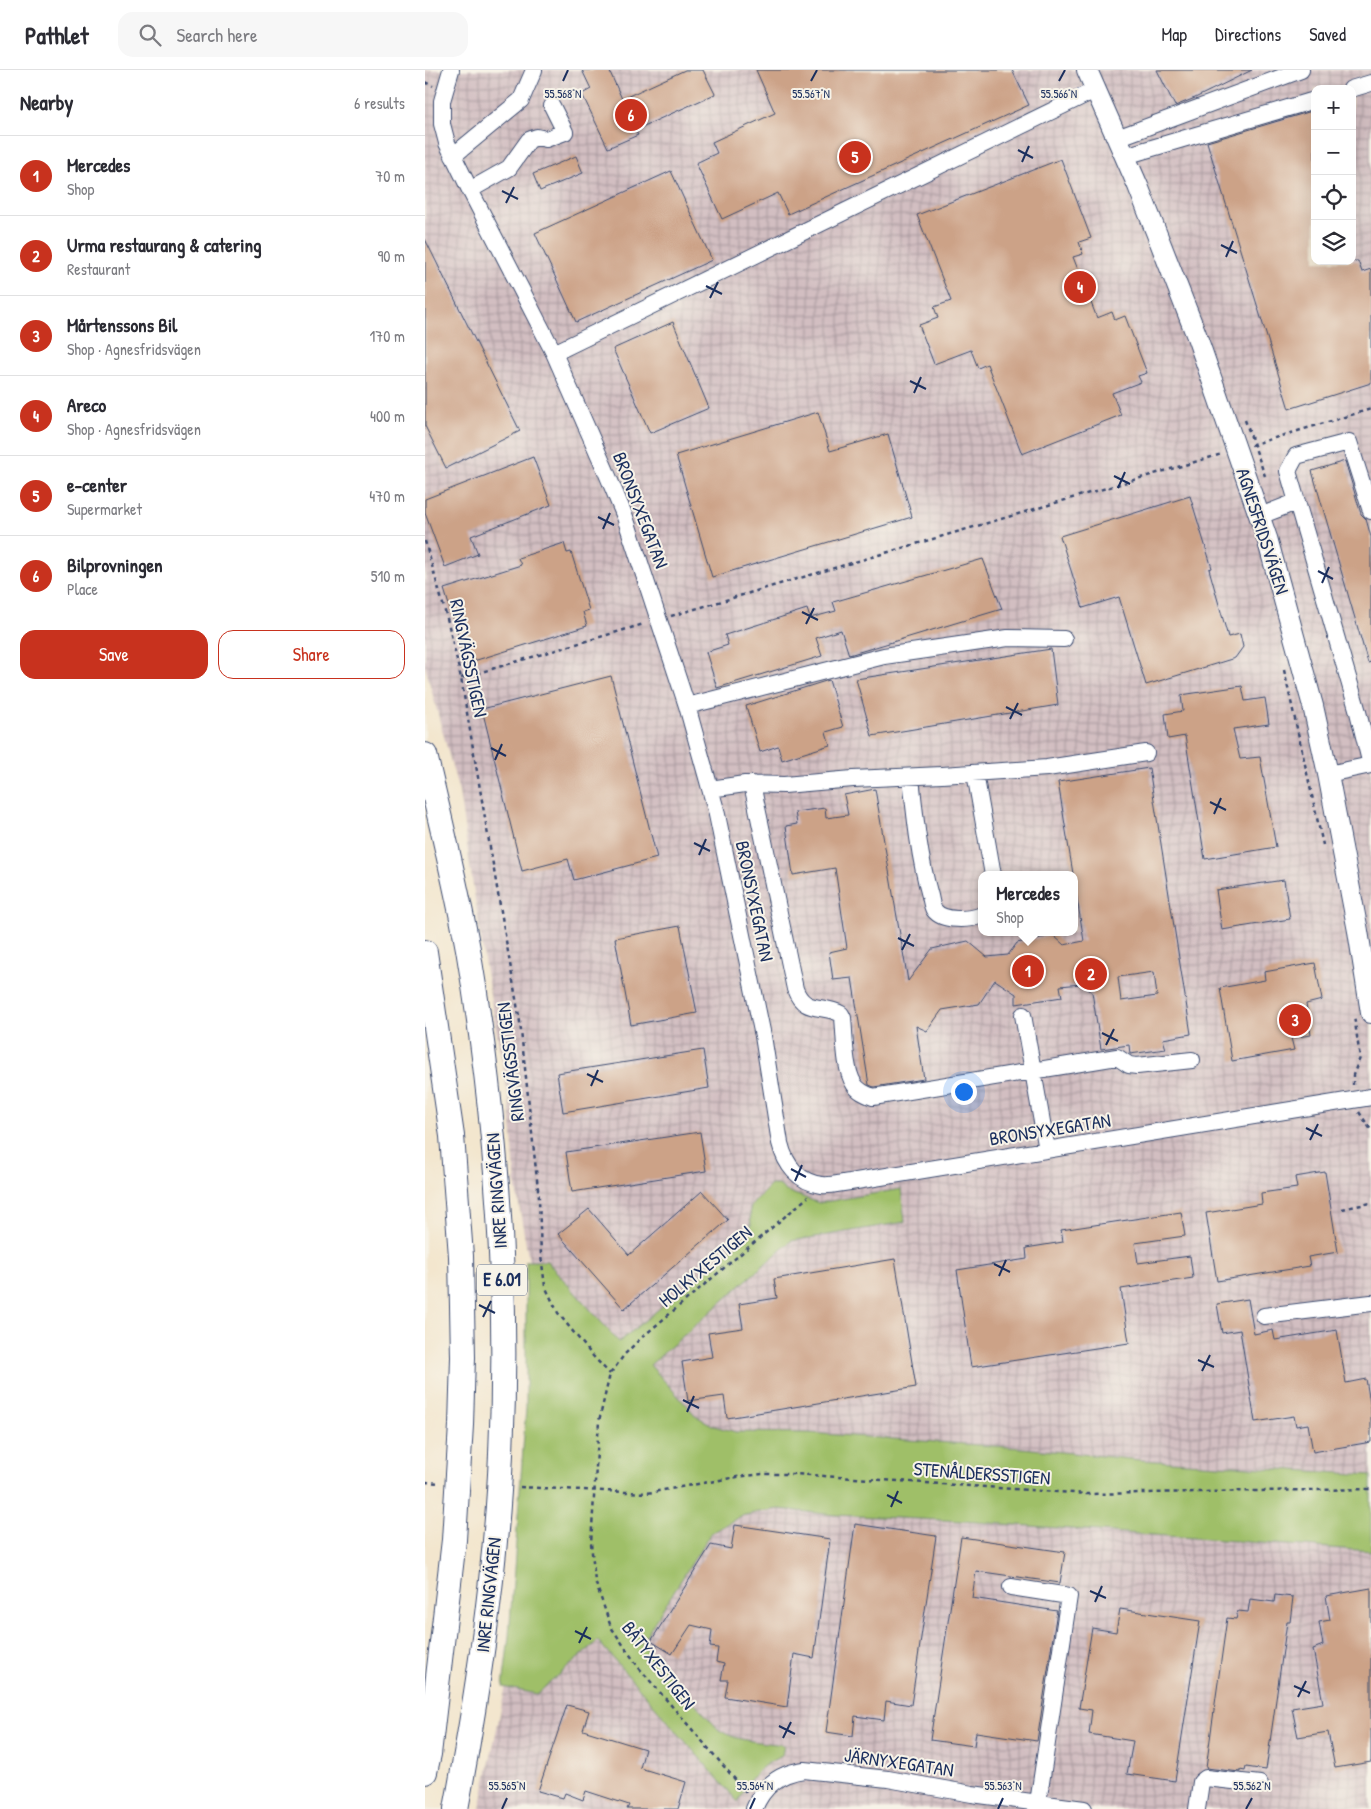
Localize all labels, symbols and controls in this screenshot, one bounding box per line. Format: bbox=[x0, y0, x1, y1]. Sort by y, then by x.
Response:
search box bbox=[118, 12, 468, 57]
text: Pathlet bbox=[25, 19, 88, 51]
icon: search bbox=[136, 21, 164, 49]
text: Search here bbox=[176, 22, 258, 48]
text: Map bbox=[1162, 22, 1187, 47]
text: Directions bbox=[1215, 22, 1281, 47]
text: Saved bbox=[1309, 22, 1346, 47]
text: 55.568°N bbox=[545, 85, 581, 102]
text: 55.567°N bbox=[792, 85, 830, 102]
text: 55.566°N bbox=[1041, 85, 1077, 102]
map controls bbox=[1311, 85, 1356, 265]
button: + bbox=[1311, 85, 1356, 130]
text: Nearby bbox=[20, 88, 73, 117]
text: 6 results bbox=[354, 92, 405, 114]
pin: 6 bbox=[615, 96, 647, 134]
button: − bbox=[1311, 130, 1356, 175]
pin: 5 bbox=[839, 138, 871, 176]
text: Mercedes bbox=[67, 152, 130, 178]
text: 1 bbox=[33, 165, 39, 187]
text: 70 m bbox=[375, 165, 405, 187]
button: locate bbox=[1311, 175, 1356, 220]
text: Shop bbox=[67, 178, 94, 200]
button: layers bbox=[1311, 220, 1356, 265]
text: Urma restaurang & catering bbox=[67, 232, 261, 258]
text: 2 bbox=[32, 245, 40, 267]
text: 90 m bbox=[377, 245, 405, 267]
text: Restaurant bbox=[67, 258, 130, 280]
pin: 4 bbox=[1064, 268, 1096, 306]
text: Mårtenssons Bil bbox=[67, 312, 177, 338]
text: 3 bbox=[32, 325, 40, 347]
text: 170 m bbox=[370, 325, 405, 347]
text: Shop · Agnesfridsvägen bbox=[67, 338, 201, 360]
text: Areco bbox=[67, 392, 106, 418]
text: 4 bbox=[33, 405, 39, 427]
text: 400 m bbox=[370, 405, 405, 427]
text: Shop · Agnesfridsvägen bbox=[67, 418, 201, 440]
street label: BRONSYXEGATAN bbox=[607, 448, 675, 572]
street label: AGNESFRIDSVÄGEN bbox=[1230, 465, 1296, 597]
text: e-center bbox=[67, 472, 127, 498]
text: 5 bbox=[33, 485, 39, 507]
text: 470 m bbox=[369, 485, 405, 507]
text: Supermarket bbox=[67, 498, 142, 520]
text: Bilprovningen bbox=[67, 552, 163, 578]
text: 6 bbox=[33, 565, 39, 587]
text: 510 m bbox=[371, 565, 405, 587]
text: Place bbox=[67, 578, 98, 600]
street label: RINGVÄGSSTIGEN bbox=[444, 597, 494, 719]
button: Save bbox=[20, 630, 208, 679]
button: Share bbox=[218, 630, 405, 679]
street label: BRONSYXEGATAN bbox=[730, 838, 780, 964]
popup bbox=[978, 871, 1078, 936]
text: Mercedes bbox=[996, 880, 1060, 906]
text: Shop bbox=[996, 906, 1024, 928]
pin: 1 bbox=[1012, 952, 1044, 990]
pin: 2 bbox=[1075, 955, 1107, 993]
street label: RINGVÄGSSTIGEN bbox=[490, 1001, 530, 1123]
pin: 3 bbox=[1279, 1001, 1311, 1039]
your location bbox=[951, 1079, 977, 1105]
street label: BRONSYXEGATAN bbox=[987, 1107, 1113, 1151]
street label: INRE RINGVÄGEN bbox=[479, 1132, 513, 1250]
street label: HOLKYXESTIGEN bbox=[653, 1219, 757, 1313]
road number: E 6.01 bbox=[477, 1264, 527, 1296]
street label: STENÅLDERSSTIGEN bbox=[913, 1455, 1051, 1491]
street label: INRE RINGVÄGEN bbox=[469, 1536, 507, 1654]
street label: BÅTYXESTIGEN bbox=[616, 1615, 702, 1715]
street label: JÄRNYXEGATAN bbox=[843, 1741, 955, 1783]
text: 55.565°N bbox=[489, 1777, 525, 1794]
text: 55.564°N bbox=[737, 1777, 773, 1794]
text: 55.563°N bbox=[984, 1777, 1022, 1794]
text: 55.562°N bbox=[1233, 1777, 1271, 1794]

